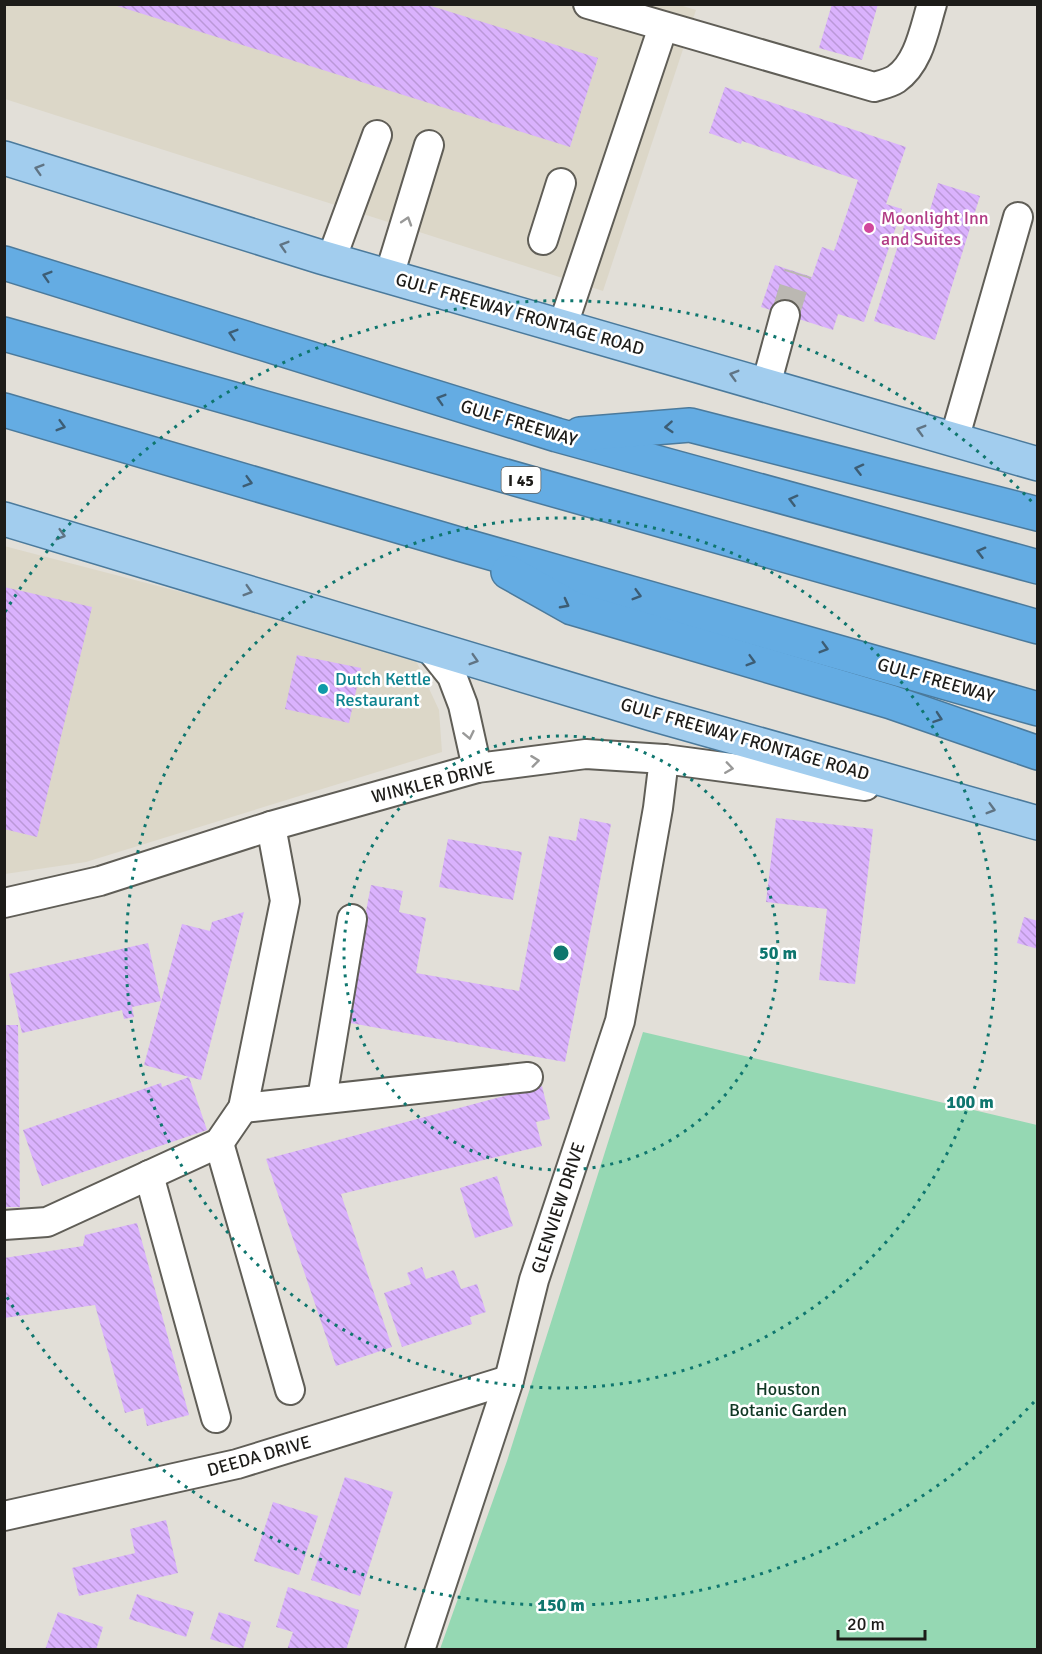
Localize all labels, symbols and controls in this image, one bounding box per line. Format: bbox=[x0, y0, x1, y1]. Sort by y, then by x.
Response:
one-way arrow bbox=[34, 163, 45, 176]
place label: Moonlight Inn and Suites bbox=[881, 207, 989, 250]
one-way arrow bbox=[399, 216, 412, 227]
marker: Moonlight Inn and Suites bbox=[862, 221, 876, 235]
one-way arrow bbox=[279, 241, 290, 253]
street label: GULF FREEWAY FRONTAGE ROAD bbox=[393, 268, 647, 360]
one-way arrow bbox=[42, 271, 53, 283]
one-way arrow bbox=[228, 329, 239, 341]
one-way arrow bbox=[729, 370, 739, 382]
one-way arrow bbox=[436, 394, 447, 406]
street label: GULF FREEWAY bbox=[458, 395, 580, 451]
one-way arrow bbox=[55, 419, 66, 431]
one-way arrow bbox=[665, 420, 674, 433]
one-way arrow bbox=[916, 425, 927, 437]
one-way arrow bbox=[854, 463, 864, 476]
road number: I 45 bbox=[502, 467, 540, 493]
one-way arrow bbox=[242, 475, 253, 487]
one-way arrow bbox=[788, 495, 798, 508]
one-way arrow bbox=[55, 528, 66, 540]
one-way arrow bbox=[976, 547, 987, 559]
one-way arrow bbox=[242, 584, 252, 596]
one-way arrow bbox=[631, 588, 642, 600]
one-way arrow bbox=[559, 597, 569, 608]
one-way arrow bbox=[818, 641, 829, 653]
one-way arrow bbox=[468, 653, 479, 665]
street label: GULF FREEWAY bbox=[875, 653, 997, 707]
one-way arrow bbox=[745, 654, 756, 666]
place label: Dutch Kettle Restaurant bbox=[335, 668, 431, 711]
marker: Dutch Kettle Restaurant bbox=[316, 682, 330, 696]
street label: GULF FREEWAY FRONTAGE ROAD bbox=[618, 693, 872, 785]
one-way arrow bbox=[932, 711, 943, 723]
one-way arrow bbox=[462, 730, 475, 740]
one-way arrow bbox=[530, 755, 539, 767]
street label: WINKLER DRIVE bbox=[369, 756, 497, 808]
one-way arrow bbox=[724, 761, 733, 773]
one-way arrow bbox=[986, 802, 996, 815]
text: 50 m bbox=[759, 942, 797, 964]
centre of rings bbox=[551, 943, 571, 963]
text: 100 m bbox=[946, 1091, 994, 1113]
street label: GLENVIEW DRIVE bbox=[526, 1140, 590, 1276]
park label: Houston Botanic Garden bbox=[729, 1378, 847, 1421]
street label: DEEDA DRIVE bbox=[205, 1431, 313, 1481]
text: 150 m bbox=[537, 1594, 585, 1616]
scale bar bbox=[838, 1603, 925, 1641]
text: 20 m bbox=[847, 1613, 885, 1635]

